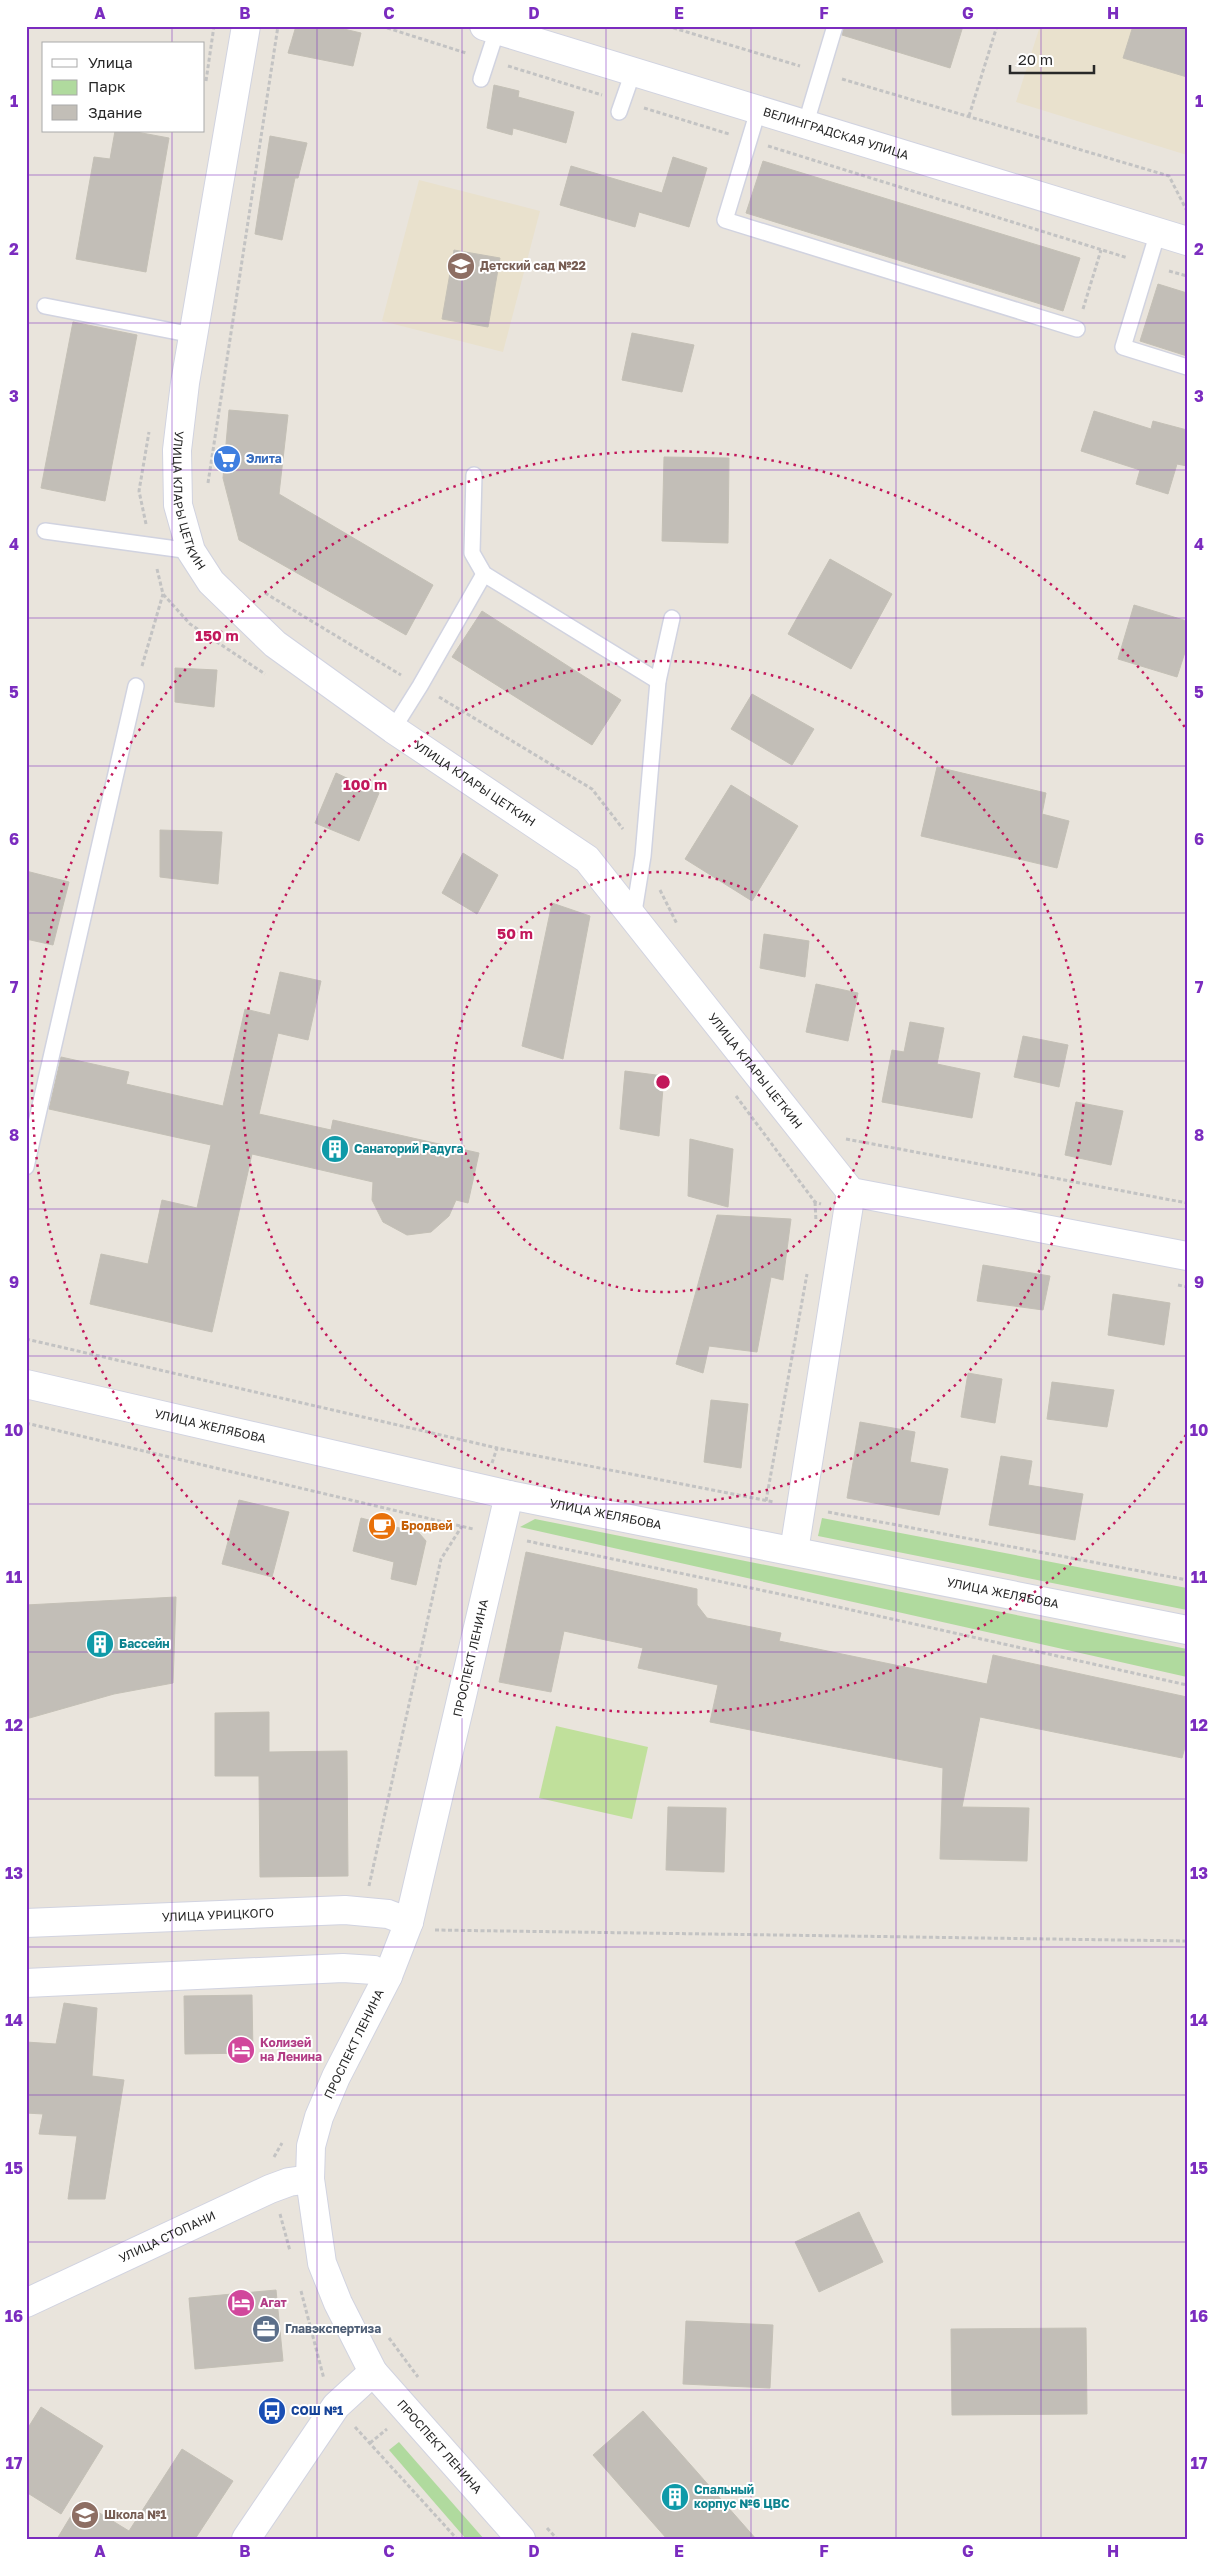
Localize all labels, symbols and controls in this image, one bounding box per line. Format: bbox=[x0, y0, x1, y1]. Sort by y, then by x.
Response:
text: A bbox=[94, 3, 106, 23]
text: B bbox=[239, 3, 251, 23]
text: C bbox=[383, 3, 395, 23]
text: D bbox=[528, 3, 540, 23]
text: E bbox=[674, 3, 684, 23]
text: F bbox=[819, 3, 829, 23]
text: G bbox=[962, 3, 974, 23]
text: H bbox=[1107, 3, 1119, 23]
legend bbox=[42, 42, 205, 132]
scale bar bbox=[1010, 42, 1094, 74]
text: 20 m bbox=[1018, 50, 1053, 68]
text: Улица bbox=[88, 53, 133, 71]
text: Парк bbox=[88, 77, 126, 95]
text: 1 bbox=[10, 91, 18, 111]
text: 1 bbox=[1195, 91, 1203, 111]
text: Здание bbox=[88, 103, 142, 121]
street label: ВЕЛИНГРАДСКАЯ УЛИЦА bbox=[761, 104, 911, 162]
text: 2 bbox=[9, 239, 19, 259]
text: 2 bbox=[1194, 239, 1204, 259]
school or university icon: Детский сад №22 bbox=[446, 251, 476, 281]
place label: Детский сад №22 bbox=[480, 258, 586, 273]
text: 3 bbox=[9, 386, 19, 406]
text: 3 bbox=[1194, 386, 1204, 406]
street label: УЛИЦА КЛАРЫ ЦЕТКИН bbox=[170, 430, 209, 573]
supermarket icon: Элита bbox=[212, 444, 242, 474]
place label: Элита bbox=[246, 451, 282, 466]
text: 4 bbox=[9, 534, 19, 554]
text: 4 bbox=[1194, 534, 1204, 554]
text: 150 m bbox=[195, 626, 239, 644]
text: 5 bbox=[9, 682, 19, 702]
text: 5 bbox=[1194, 682, 1204, 702]
street label: УЛИЦА КЛАРЫ ЦЕТКИН bbox=[411, 737, 538, 829]
text: 100 m bbox=[343, 775, 387, 793]
text: 6 bbox=[9, 829, 19, 849]
text: 6 bbox=[1194, 829, 1204, 849]
text: 50 m bbox=[497, 924, 533, 942]
text: 7 bbox=[10, 977, 19, 997]
text: 7 bbox=[1195, 977, 1204, 997]
street label: УЛИЦА КЛАРЫ ЦЕТКИН bbox=[705, 1010, 806, 1132]
centre of rings bbox=[654, 1073, 672, 1091]
text: 8 bbox=[9, 1125, 19, 1145]
text: 8 bbox=[1194, 1125, 1204, 1145]
building icon: Cанаторий Радуга bbox=[320, 1134, 350, 1164]
place label: Cанаторий Радуга bbox=[354, 1141, 464, 1156]
text: 9 bbox=[9, 1272, 19, 1292]
text: 9 bbox=[1194, 1272, 1204, 1292]
street label: УЛИЦА ЖЕЛЯБОВА bbox=[153, 1406, 268, 1446]
text: 10 bbox=[5, 1420, 23, 1440]
text: 10 bbox=[1190, 1420, 1208, 1440]
street label: УЛИЦА ЖЕЛЯБОВА bbox=[548, 1495, 663, 1532]
cafe icon: Бродвей bbox=[367, 1511, 397, 1541]
place label: Бродвей bbox=[401, 1518, 453, 1533]
text: 11 bbox=[6, 1567, 22, 1587]
text: 11 bbox=[1191, 1567, 1207, 1587]
street label: УЛИЦА ЖЕЛЯБОВА bbox=[945, 1574, 1060, 1611]
street label: ПРОСПЕКТ ЛЕНИНА bbox=[450, 1598, 491, 1718]
building icon: Бассейн bbox=[85, 1629, 115, 1659]
place label: Бассейн bbox=[119, 1636, 170, 1651]
text: 12 bbox=[5, 1715, 23, 1735]
text: 12 bbox=[1190, 1715, 1208, 1735]
text: 13 bbox=[5, 1863, 23, 1883]
text: 13 bbox=[1190, 1863, 1208, 1883]
street label: УЛИЦА УРИЦКОГО bbox=[161, 1905, 274, 1924]
street label: ПРОСПЕКТ ЛЕНИНА bbox=[320, 1986, 387, 2101]
text: 14 bbox=[5, 2010, 23, 2030]
text: 14 bbox=[1190, 2010, 1208, 2030]
hotel icon: Колизей на Ленина bbox=[226, 2035, 256, 2065]
place label: Колизей на Ленина bbox=[260, 2035, 322, 2064]
text: 15 bbox=[5, 2158, 23, 2178]
text: 15 bbox=[1190, 2158, 1208, 2178]
street label: УЛИЦА СТОПАНИ bbox=[116, 2207, 218, 2266]
hotel icon: Агат bbox=[226, 2288, 256, 2318]
place label: Агат bbox=[260, 2295, 287, 2310]
text: 16 bbox=[5, 2306, 23, 2326]
text: 16 bbox=[1190, 2306, 1208, 2326]
office icon: Главэкспертиза bbox=[251, 2314, 281, 2344]
place label: Главэкспертиза bbox=[285, 2321, 381, 2336]
bus stop icon: СОШ №1 bbox=[257, 2396, 287, 2426]
street label: ПРОСПЕКТ ЛЕНИНА bbox=[394, 2396, 485, 2497]
place label: СОШ №1 bbox=[291, 2403, 343, 2418]
text: 17 bbox=[6, 2453, 23, 2473]
text: 17 bbox=[1191, 2453, 1208, 2473]
building icon: Спальный корпус №6 ЦВС bbox=[660, 2482, 690, 2512]
place label: Спальный корпус №6 ЦВС bbox=[694, 2482, 790, 2511]
school or university icon: Школа №1 bbox=[70, 2500, 100, 2530]
place label: Школа №1 bbox=[104, 2507, 166, 2522]
text: A bbox=[94, 2541, 106, 2561]
text: B bbox=[239, 2541, 251, 2561]
text: C bbox=[383, 2541, 395, 2561]
text: D bbox=[528, 2541, 540, 2561]
text: E bbox=[674, 2541, 684, 2561]
text: F bbox=[819, 2541, 829, 2561]
text: G bbox=[962, 2541, 974, 2561]
text: H bbox=[1107, 2541, 1119, 2561]

